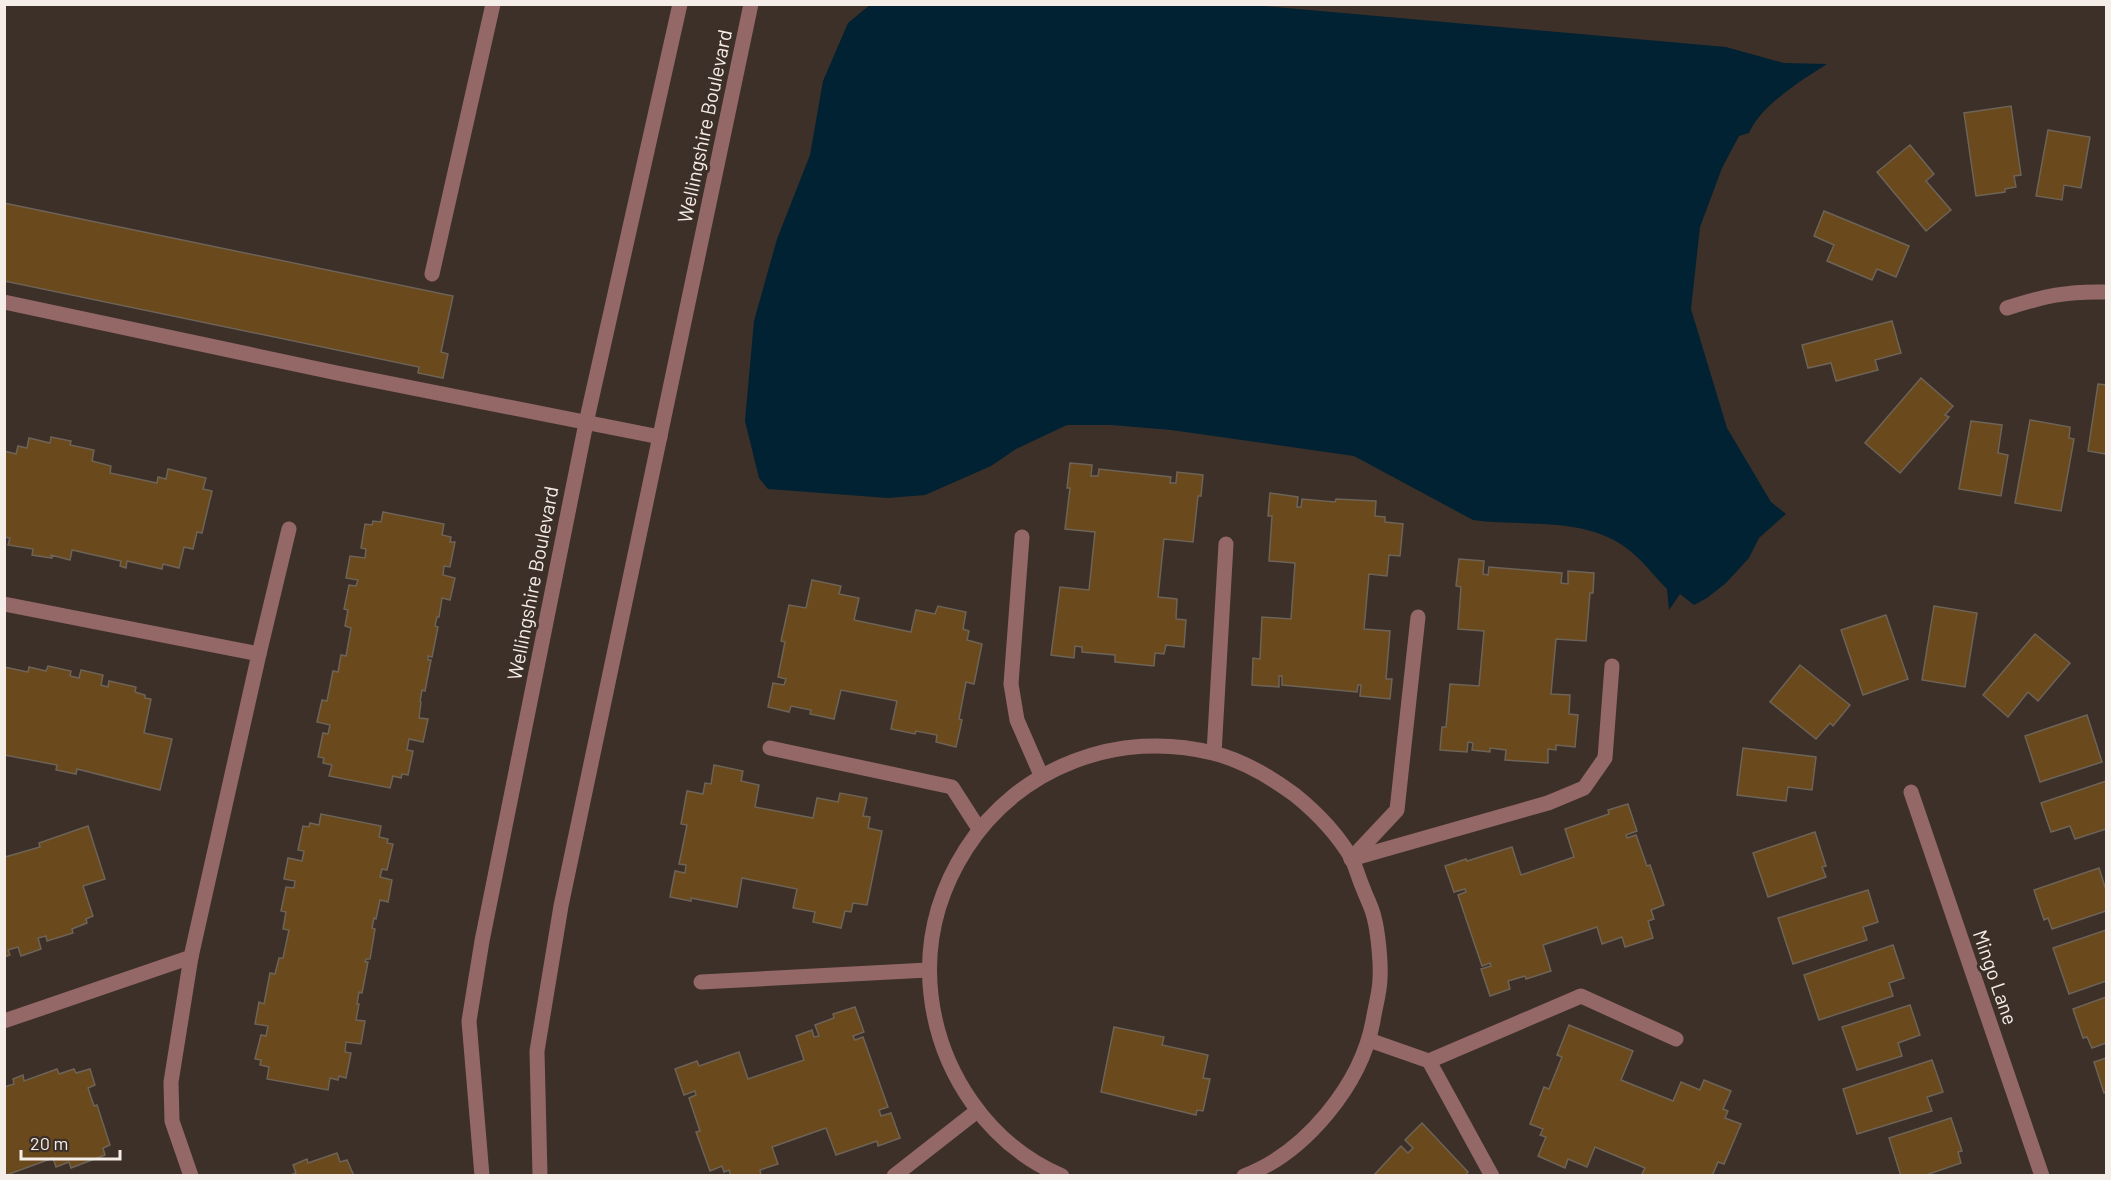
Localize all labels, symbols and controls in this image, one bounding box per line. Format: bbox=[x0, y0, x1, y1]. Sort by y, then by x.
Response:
street label: Wellingshire Boulevard bbox=[672, 27, 736, 225]
street label: Wellingshire Boulevard bbox=[501, 484, 563, 682]
street label: Mingo Lane bbox=[1969, 926, 2023, 1028]
scale bar bbox=[21, 1123, 120, 1161]
text: 20 m bbox=[30, 1132, 68, 1154]

